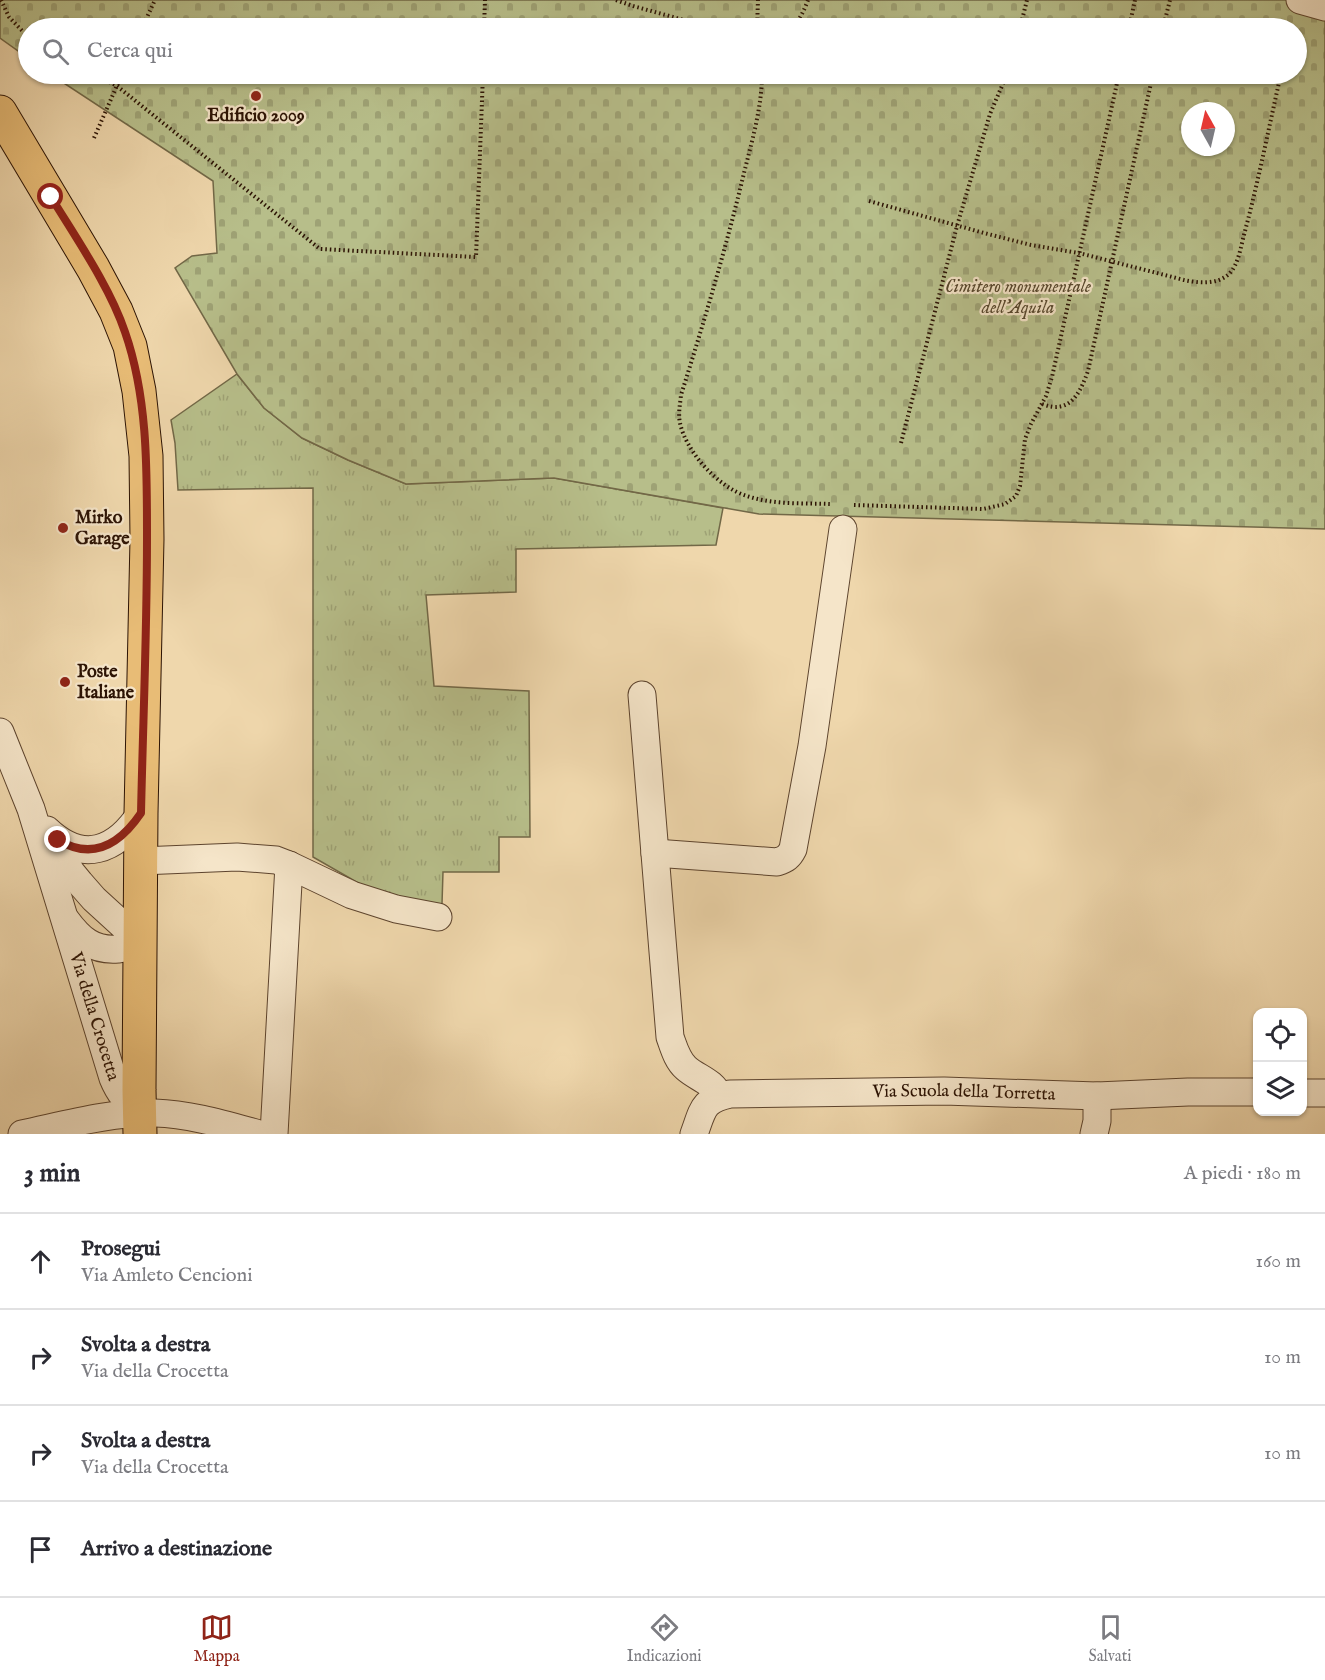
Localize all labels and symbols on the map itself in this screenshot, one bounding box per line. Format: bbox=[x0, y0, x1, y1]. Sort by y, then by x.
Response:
marker: Edificio 2009 bbox=[249, 89, 263, 103]
north arrow bbox=[1181, 102, 1235, 156]
place label: Edificio 2009 bbox=[207, 105, 305, 128]
route start bbox=[37, 183, 63, 209]
park label: Cimitero monumentale dell'Aquila bbox=[945, 276, 1091, 320]
place label: Mirko Garage bbox=[75, 507, 130, 551]
marker: Mirko Garage bbox=[56, 521, 70, 535]
place label: Poste Italiane bbox=[77, 661, 135, 705]
marker: Poste Italiane bbox=[58, 675, 72, 689]
route end bbox=[44, 826, 70, 852]
street label: Via della Crocetta bbox=[64, 949, 125, 1084]
street label: Via Scuola della Torretta bbox=[871, 1079, 1056, 1106]

